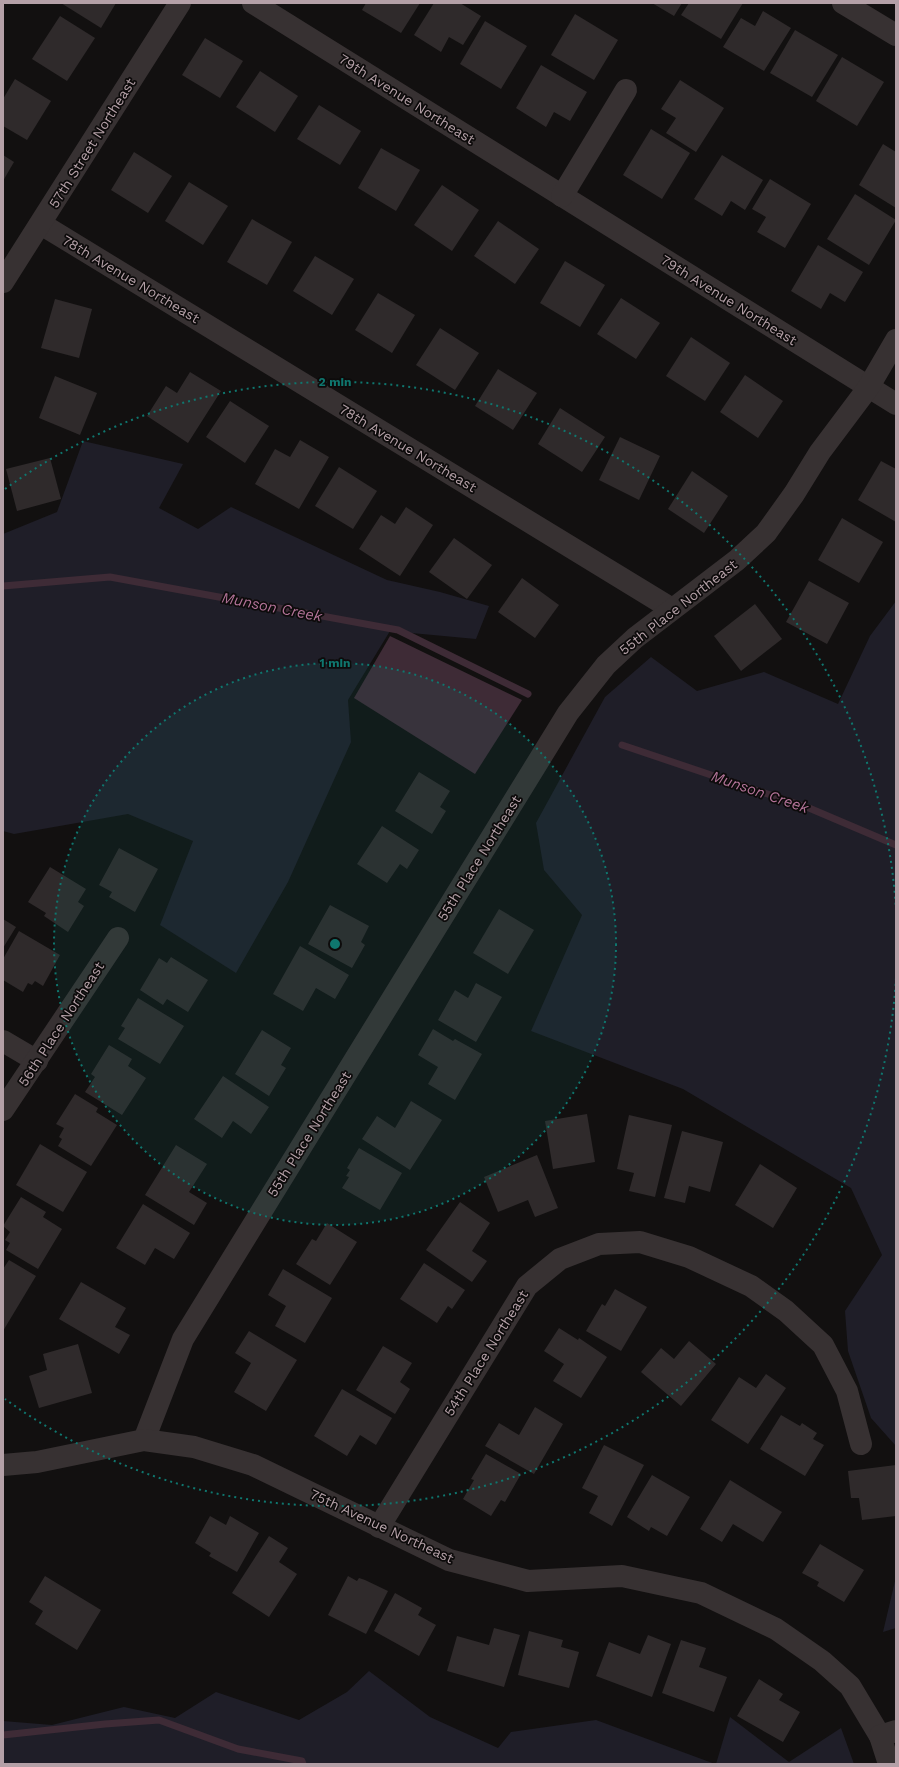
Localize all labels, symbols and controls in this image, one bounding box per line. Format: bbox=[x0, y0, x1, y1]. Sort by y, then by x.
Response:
street label: 79th Avenue Northeast bbox=[336, 51, 478, 147]
street label: 57th Street Northeast bbox=[46, 75, 139, 211]
street label: 78th Avenue Northeast bbox=[60, 232, 202, 326]
street label: 79th Avenue Northeast bbox=[658, 252, 800, 348]
text: 2 min bbox=[319, 375, 351, 389]
street label: 78th Avenue Northeast bbox=[337, 401, 479, 495]
street label: 55th Place Northeast bbox=[616, 556, 740, 658]
water label: Munson Creek bbox=[220, 588, 324, 626]
text: 1 min bbox=[320, 656, 350, 670]
water label: Munson Creek bbox=[709, 767, 812, 817]
street label: 55th Place Northeast bbox=[434, 792, 524, 924]
centre of rings bbox=[328, 937, 342, 951]
street label: 56th Place Northeast bbox=[15, 959, 107, 1089]
street label: 55th Place Northeast bbox=[264, 1068, 354, 1200]
street label: 54th Place Northeast bbox=[441, 1287, 531, 1419]
street label: 75th Avenue Northeast bbox=[308, 1486, 456, 1566]

